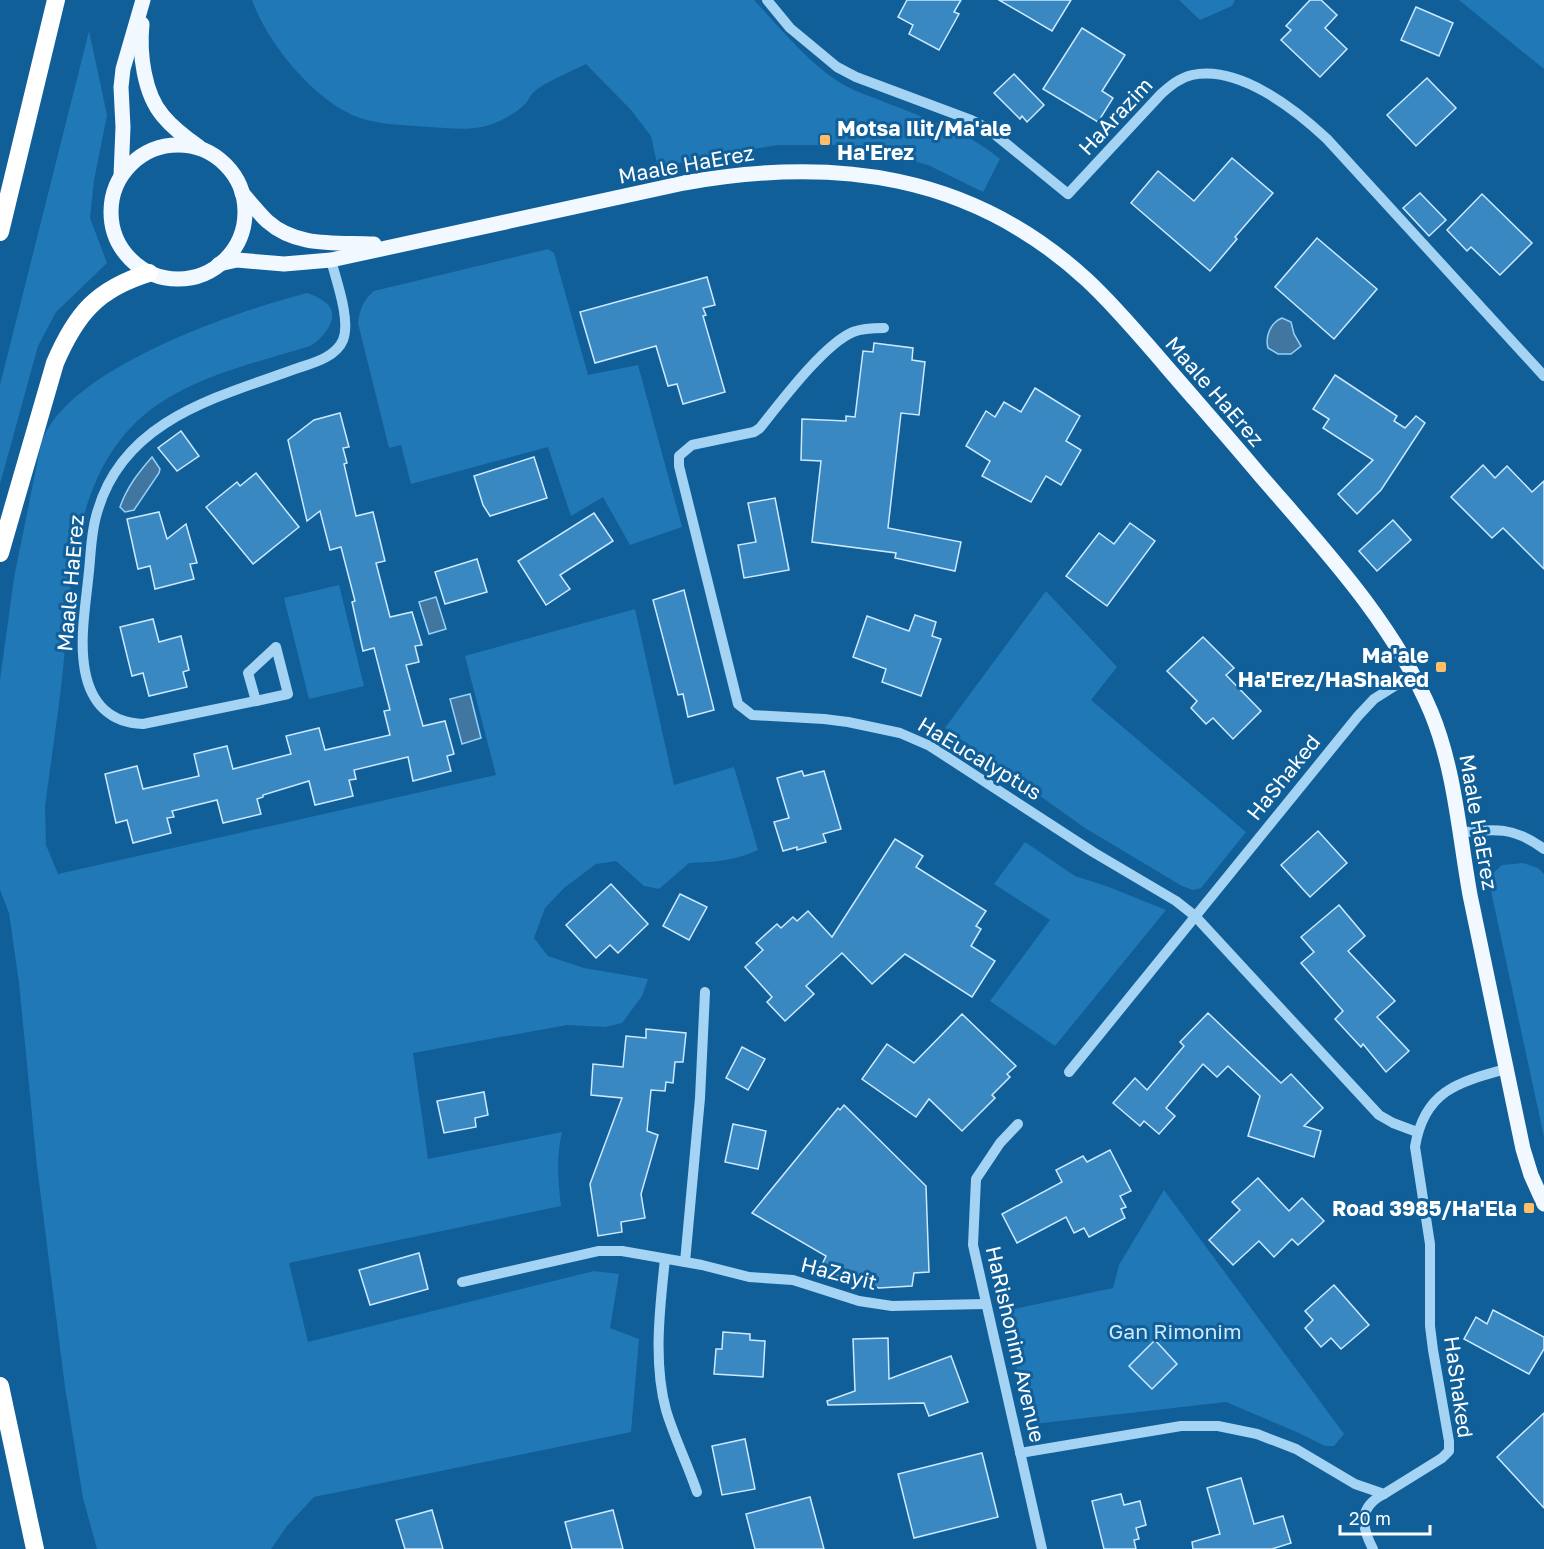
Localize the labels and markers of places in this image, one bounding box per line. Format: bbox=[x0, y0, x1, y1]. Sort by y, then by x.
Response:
place label: Motsa Ilit/Ma'ale Ha'Erez bbox=[837, 115, 1011, 165]
marker: Motsa Ilit/Ma'ale Ha'Erez bbox=[818, 133, 832, 147]
place label: Ma'ale Ha'Erez/HaShaked bbox=[1238, 642, 1429, 692]
marker: Ma'ale Ha'Erez/HaShaked bbox=[1434, 660, 1448, 674]
place label: Road 3985/Ha'Ela bbox=[1332, 1195, 1517, 1221]
marker: Road 3985/Ha'Ela bbox=[1522, 1201, 1536, 1215]

